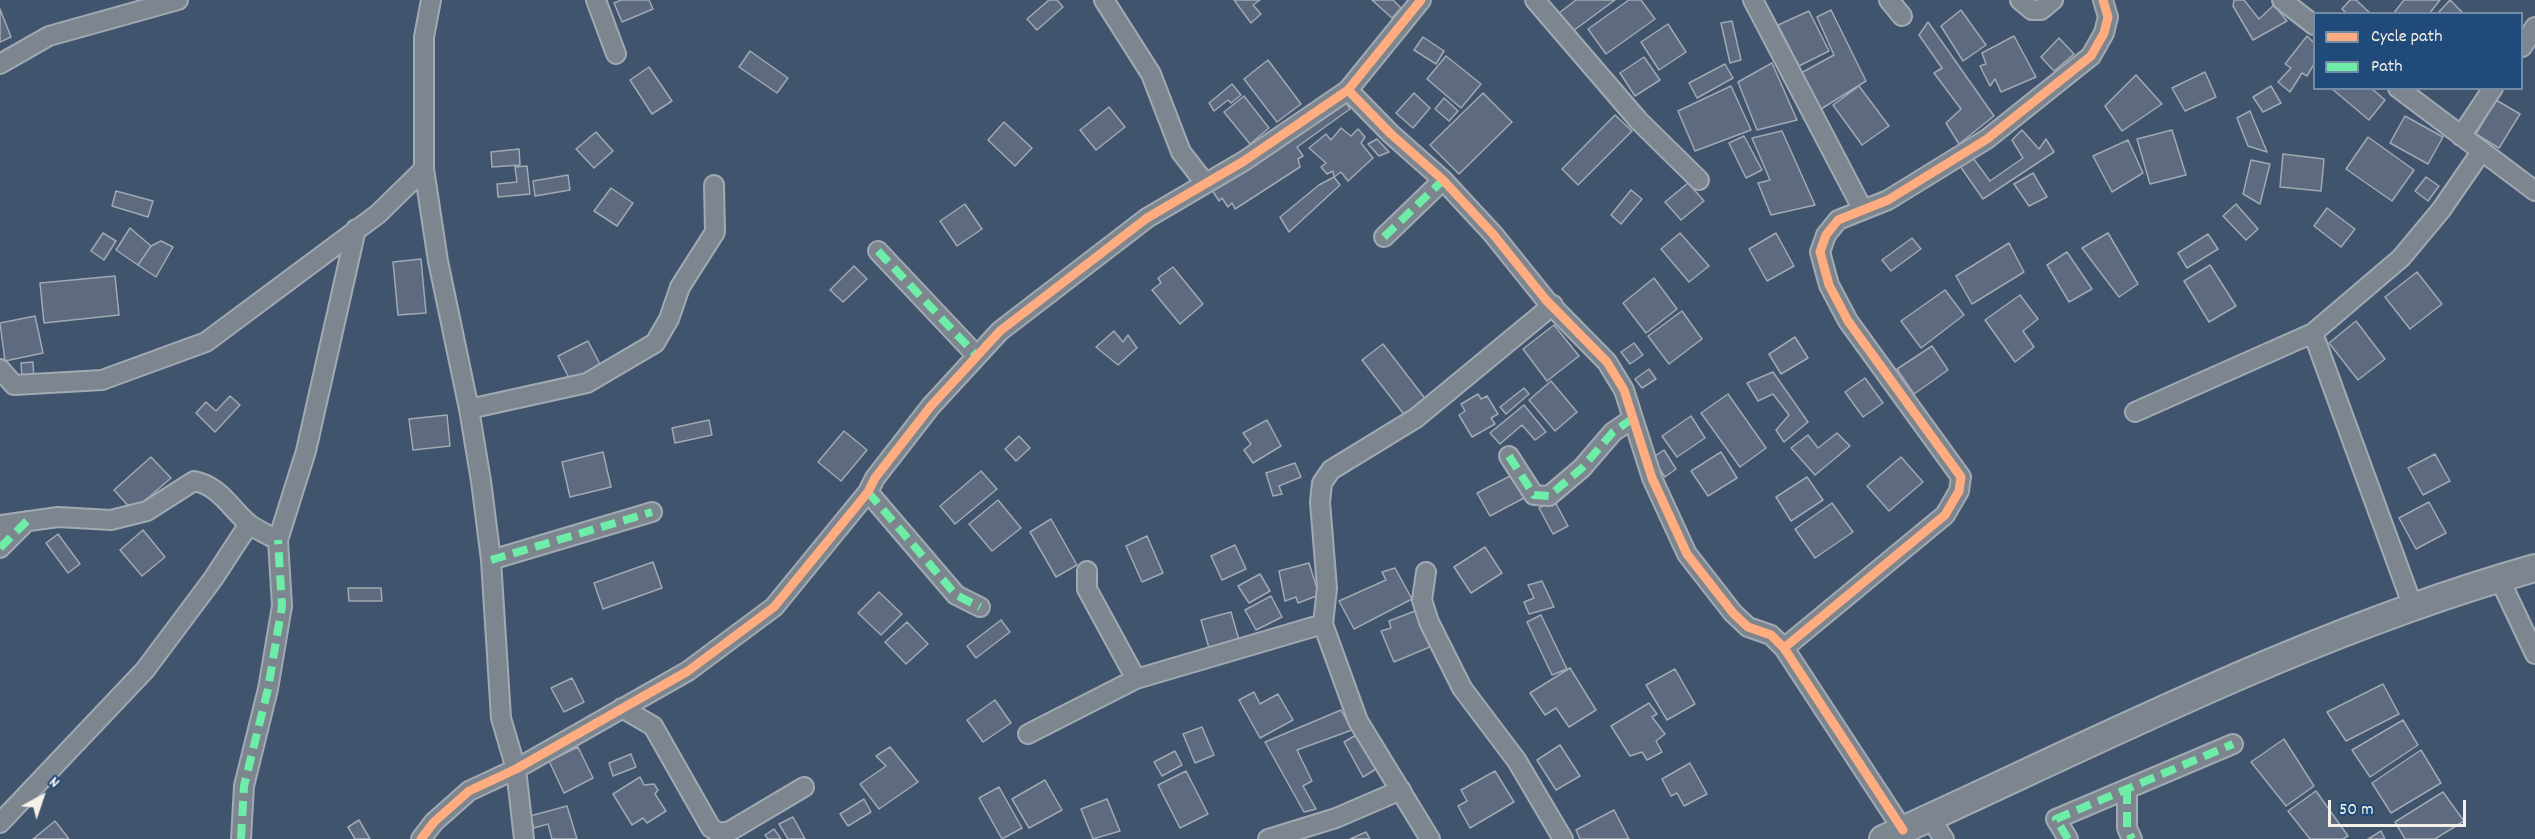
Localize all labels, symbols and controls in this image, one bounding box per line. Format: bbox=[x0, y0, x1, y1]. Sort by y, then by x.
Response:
legend bbox=[2313, 12, 2523, 90]
text: Cycle path bbox=[2371, 25, 2442, 50]
text: Path bbox=[2371, 55, 2403, 80]
north arrow bbox=[12, 767, 72, 827]
text: N bbox=[43, 771, 64, 794]
scale bar bbox=[2331, 788, 2469, 826]
text: 50 m bbox=[2339, 798, 2374, 823]

